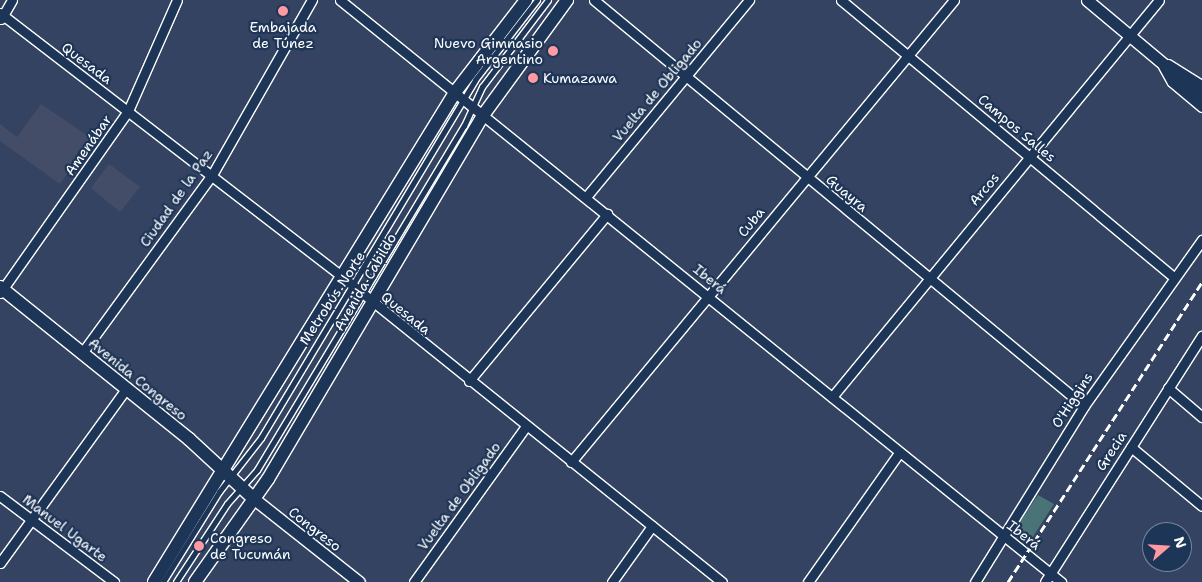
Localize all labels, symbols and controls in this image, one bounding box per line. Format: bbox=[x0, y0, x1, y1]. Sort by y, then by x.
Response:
marker: Embajada de Túnez bbox=[277, 5, 289, 17]
place label: Embajada de Túnez bbox=[249, 19, 317, 52]
place label: Nuevo Gimnasio Argentino bbox=[434, 35, 543, 68]
street label: Vuelta de Obligado bbox=[609, 35, 705, 145]
street label: Quesada bbox=[58, 39, 116, 87]
marker: Nuevo Gimnasio Argentino bbox=[547, 45, 559, 57]
place label: Kumazawa bbox=[543, 70, 617, 86]
marker: Kumazawa bbox=[527, 72, 539, 84]
street label: Campos Salles bbox=[975, 91, 1059, 165]
street label: Amenábar bbox=[61, 111, 115, 179]
street label: Ciudad de la Paz bbox=[136, 146, 216, 250]
street label: Arcos bbox=[965, 169, 1003, 209]
street label: Guayra bbox=[823, 171, 871, 215]
street label: Cuba bbox=[734, 204, 768, 240]
street label: Avenida Cabildo bbox=[330, 230, 400, 334]
street label: Metrobús Norte bbox=[296, 248, 368, 348]
street label: Iberá bbox=[690, 261, 730, 297]
street label: Quesada bbox=[378, 288, 434, 338]
street label: Avenida Congreso bbox=[85, 334, 191, 424]
street label: O'Higgins bbox=[1048, 369, 1096, 431]
street label: Grecia bbox=[1092, 428, 1130, 474]
street label: Vuelta de Obligado bbox=[414, 439, 504, 553]
street label: Manuel Ugarte bbox=[19, 491, 111, 565]
street label: Congreso bbox=[285, 503, 345, 555]
street label: Iberá bbox=[1004, 517, 1044, 553]
north arrow bbox=[1142, 522, 1192, 572]
place label: Congreso de Tucumán bbox=[210, 530, 290, 562]
text: N bbox=[1170, 534, 1191, 551]
marker: Congreso de Tucumán bbox=[192, 539, 206, 553]

